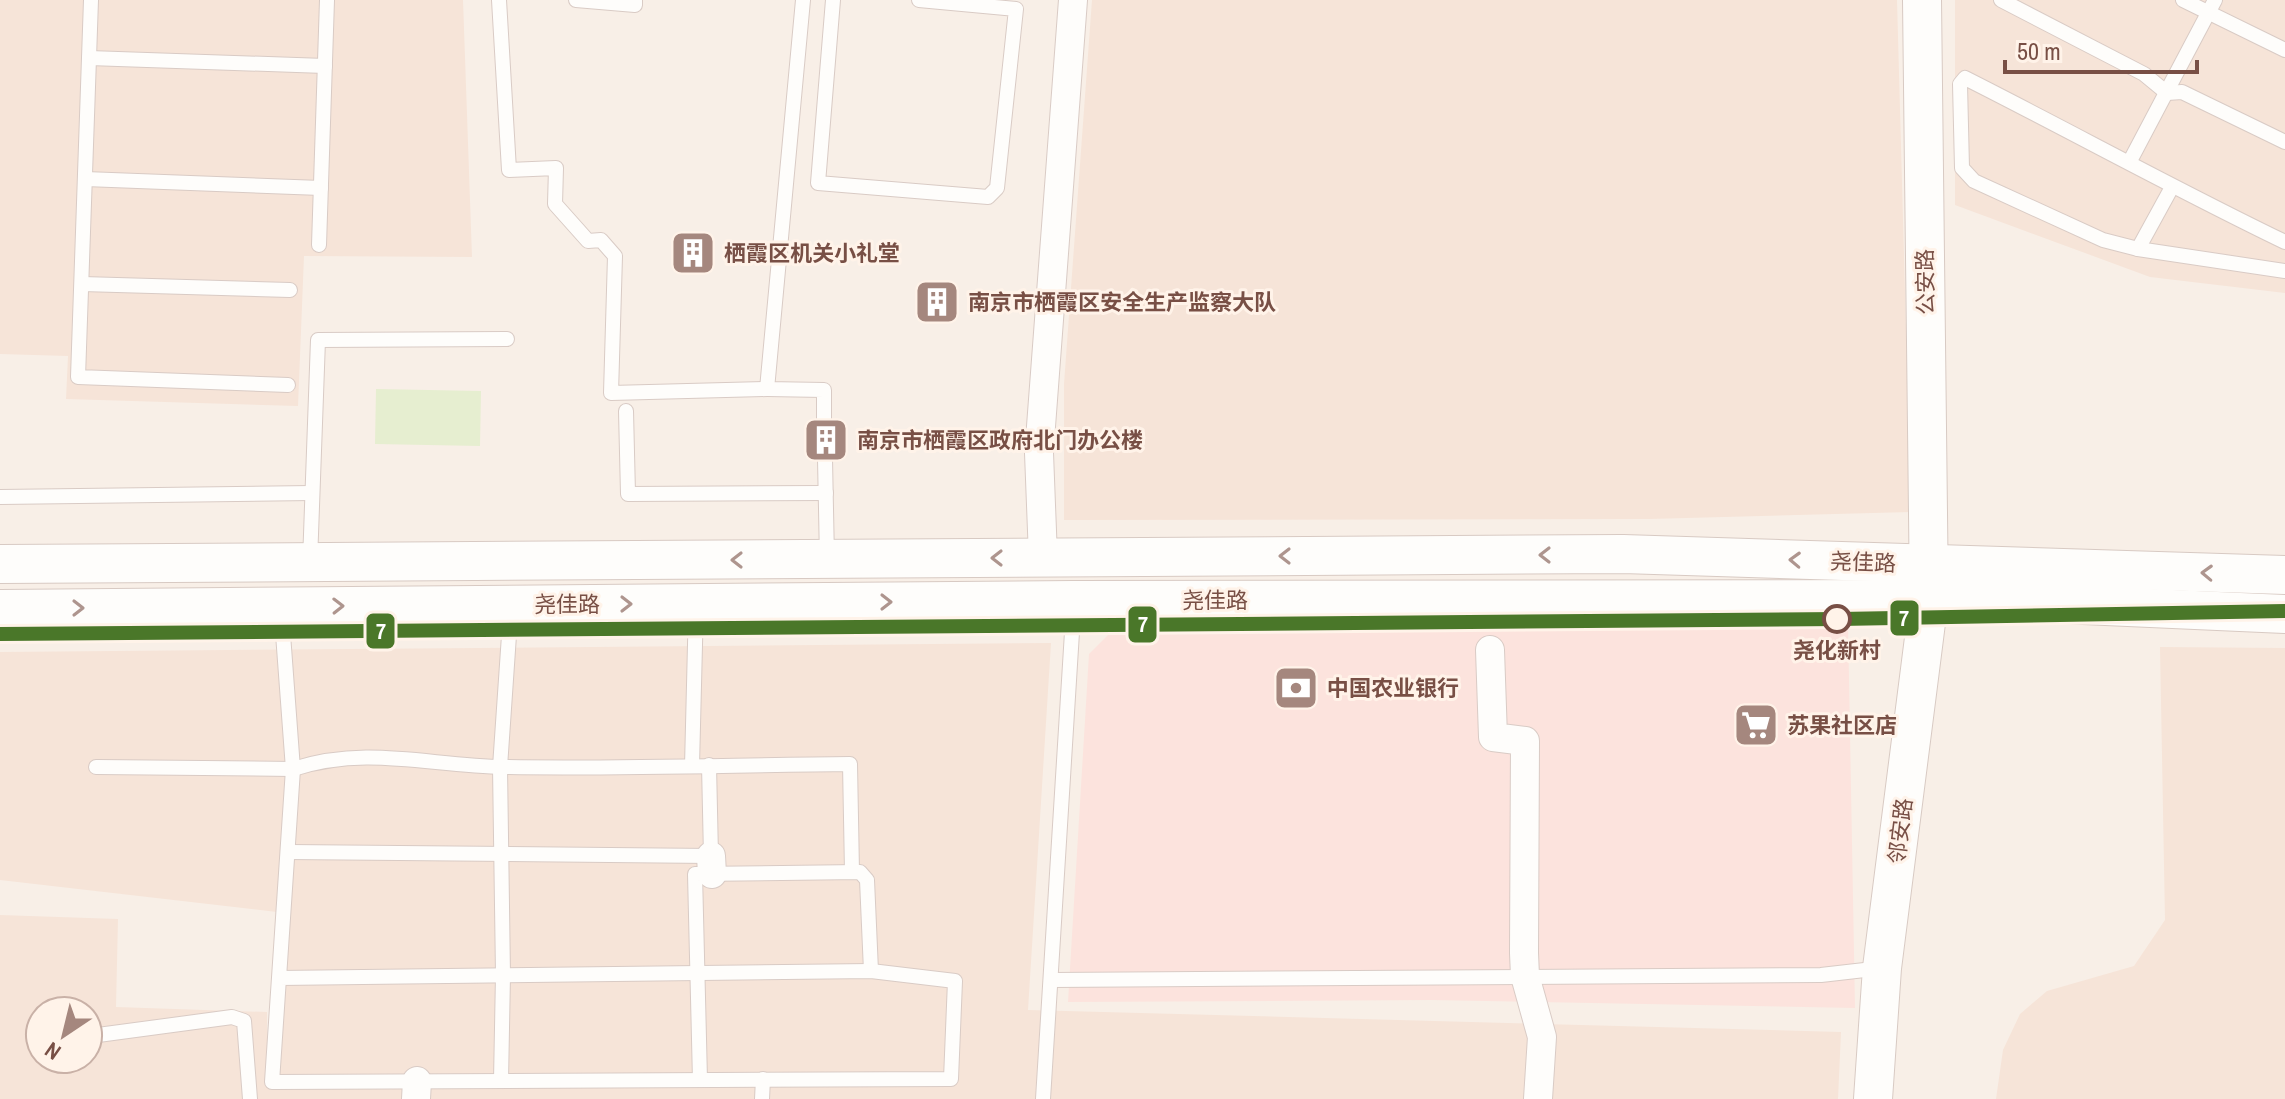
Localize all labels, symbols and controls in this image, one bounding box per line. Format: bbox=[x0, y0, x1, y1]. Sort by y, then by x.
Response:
scale bar bbox=[2005, 24, 2197, 74]
text: 50 m bbox=[2017, 35, 2061, 67]
building icon: 栖霞区机关小礼堂 bbox=[669, 229, 717, 277]
place label: 栖霞区机关小礼堂 bbox=[724, 238, 900, 268]
street label: 公安路 bbox=[1909, 249, 1941, 315]
building icon: 南京市栖霞区安全生产监察大队 bbox=[913, 278, 961, 326]
place label: 南京市栖霞区安全生产监察大队 bbox=[968, 287, 1276, 317]
building icon: 南京市栖霞区政府北门办公楼 bbox=[802, 416, 850, 464]
place label: 南京市栖霞区政府北门办公楼 bbox=[857, 425, 1143, 455]
one-way arrow bbox=[1538, 546, 1551, 564]
street label: 尧佳路 bbox=[1829, 546, 1897, 578]
one-way arrow bbox=[1278, 547, 1291, 565]
one-way arrow bbox=[990, 549, 1003, 567]
one-way arrow bbox=[730, 551, 743, 569]
one-way arrow bbox=[1788, 551, 1801, 568]
one-way arrow bbox=[2200, 564, 2213, 581]
street label: 尧佳路 bbox=[1182, 585, 1248, 615]
street label: 尧佳路 bbox=[534, 589, 600, 619]
one-way arrow bbox=[880, 593, 893, 611]
one-way arrow bbox=[620, 595, 633, 613]
one-way arrow bbox=[332, 598, 345, 615]
one-way arrow bbox=[72, 599, 85, 617]
line badge: 7 bbox=[1889, 599, 1920, 637]
text: 7 bbox=[1899, 603, 1909, 633]
line badge: 7 bbox=[1127, 605, 1158, 644]
marker: 尧化新村 bbox=[1823, 605, 1851, 633]
text: 7 bbox=[1138, 609, 1148, 639]
line badge: 7 bbox=[365, 612, 396, 650]
text: 7 bbox=[376, 616, 386, 646]
place label: 尧化新村 bbox=[1793, 635, 1881, 665]
bank icon: 中国农业银行 bbox=[1272, 664, 1320, 712]
place label: 中国农业银行 bbox=[1327, 673, 1459, 703]
supermarket icon: 苏果社区店 bbox=[1732, 701, 1780, 749]
place label: 苏果社区店 bbox=[1787, 710, 1897, 740]
street label: 邻安路 bbox=[1881, 796, 1919, 866]
north arrow bbox=[24, 995, 104, 1075]
text: N bbox=[39, 1035, 66, 1067]

